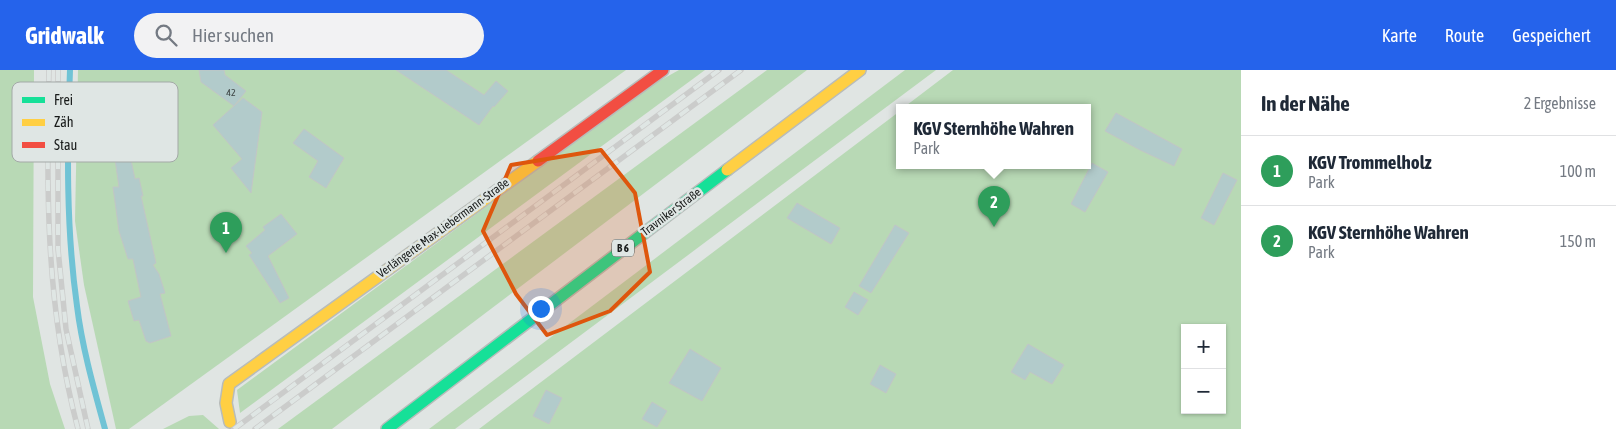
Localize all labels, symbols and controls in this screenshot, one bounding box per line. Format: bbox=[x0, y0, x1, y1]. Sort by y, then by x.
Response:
search box bbox=[134, 13, 484, 58]
icon: search bbox=[152, 21, 180, 49]
text: Gridwalk bbox=[25, 22, 104, 49]
text: Hier suchen bbox=[192, 24, 274, 46]
text: Karte bbox=[1382, 25, 1417, 46]
text: Route bbox=[1445, 25, 1484, 46]
text: Gespeichert bbox=[1512, 25, 1591, 46]
legend bbox=[12, 82, 178, 162]
house number: 42 bbox=[226, 87, 236, 98]
text: In der Nähe bbox=[1261, 91, 1350, 115]
text: Frei bbox=[54, 92, 73, 108]
text: 2 Ergebnisse bbox=[1524, 94, 1596, 112]
popup bbox=[896, 104, 1091, 169]
text: Zäh bbox=[54, 114, 74, 130]
text: KGV Sternhöhe Wahren bbox=[913, 117, 1074, 139]
text: Stau bbox=[54, 137, 77, 153]
text: Park bbox=[913, 139, 940, 157]
text: KGV Trommelholz bbox=[1308, 151, 1432, 173]
text: 1 bbox=[1273, 162, 1281, 180]
text: 100 m bbox=[1560, 162, 1596, 180]
text: Park bbox=[1308, 173, 1335, 191]
street label: Verlängerte Max-Liebermann-Straße bbox=[374, 175, 512, 281]
street label: Travniker Straße bbox=[638, 185, 704, 239]
pin: 2 bbox=[978, 186, 1010, 227]
pin: 1 bbox=[210, 212, 242, 253]
text: KGV Sternhöhe Wahren bbox=[1308, 221, 1469, 243]
text: 2 bbox=[1273, 232, 1281, 250]
text: 150 m bbox=[1560, 232, 1596, 250]
road number: B 6 bbox=[612, 240, 634, 257]
text: Park bbox=[1308, 243, 1335, 261]
your location bbox=[528, 296, 554, 322]
map controls bbox=[1181, 324, 1226, 414]
button: + bbox=[1181, 324, 1226, 369]
button: − bbox=[1181, 369, 1226, 414]

